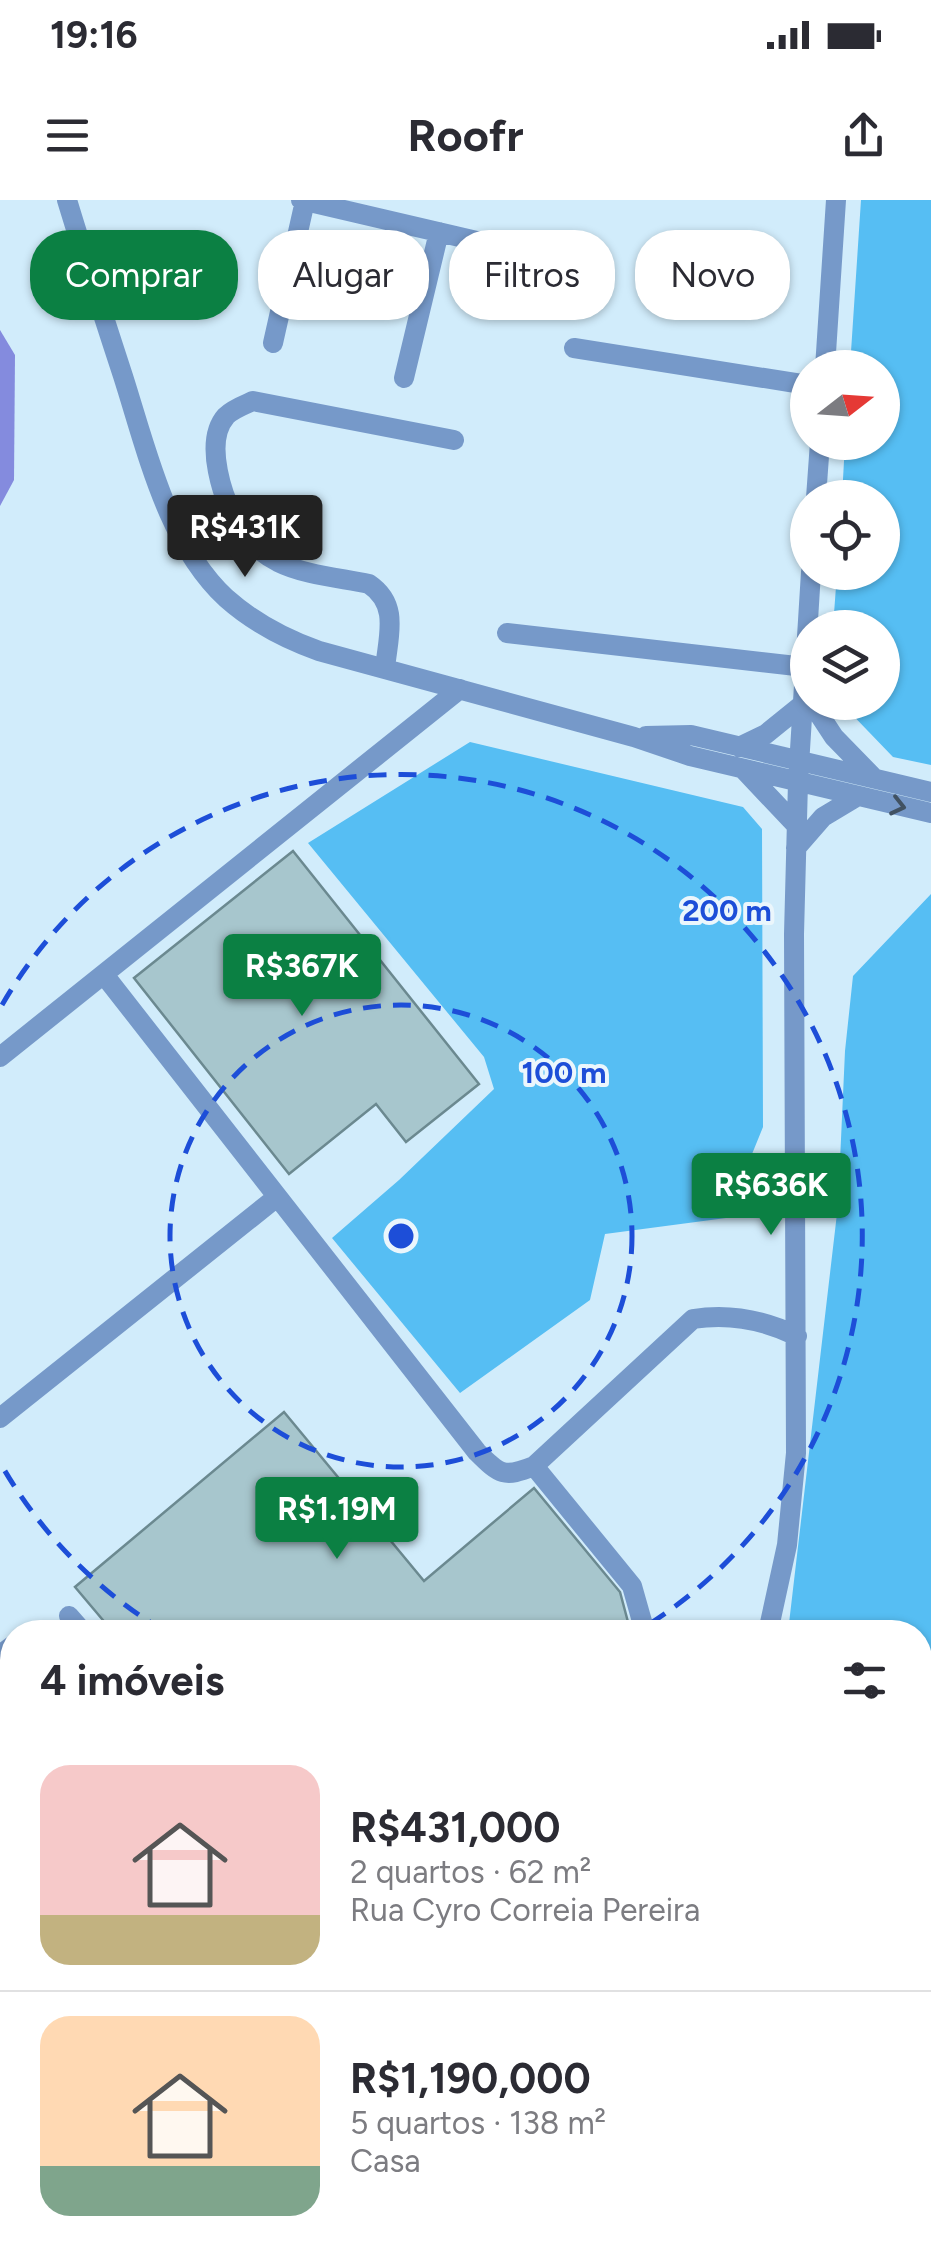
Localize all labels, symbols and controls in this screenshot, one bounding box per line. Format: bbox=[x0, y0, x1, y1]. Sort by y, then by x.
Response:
text: 19:16 bbox=[50, 12, 138, 58]
icon: menu bbox=[40, 108, 95, 163]
text: Roofr bbox=[407, 108, 524, 162]
icon: share bbox=[836, 108, 891, 163]
chip: Comprar bbox=[30, 230, 238, 320]
chip: Alugar bbox=[258, 230, 429, 320]
chip: Filtros bbox=[449, 230, 615, 320]
chip: Novo bbox=[635, 230, 790, 320]
north arrow bbox=[790, 350, 900, 460]
map controls bbox=[790, 350, 900, 720]
button: locate bbox=[790, 480, 900, 590]
pin: R$431K bbox=[164, 495, 326, 580]
text: R$431K bbox=[189, 508, 301, 546]
button: layers bbox=[790, 610, 900, 720]
one-way arrow bbox=[889, 794, 906, 815]
text: 200 m bbox=[682, 892, 772, 929]
pin: R$367K bbox=[221, 934, 383, 1019]
text: R$367K bbox=[245, 947, 359, 985]
text: 100 m bbox=[522, 1054, 606, 1091]
pin: R$636K bbox=[690, 1153, 852, 1238]
text: R$636K bbox=[714, 1166, 828, 1204]
centre of rings bbox=[383, 1218, 419, 1254]
pin: R$1.19M bbox=[245, 1477, 429, 1562]
text: R$1.19M bbox=[277, 1490, 397, 1528]
icon: filters bbox=[837, 1653, 892, 1708]
text: 4 imóveis bbox=[40, 1655, 224, 1706]
text: R$431,000 bbox=[350, 1802, 560, 1853]
icon: home bbox=[120, 1805, 240, 1925]
text: 2 quartos · 62 m² bbox=[350, 1853, 591, 1891]
text: Rua Cyro Correia Pereira bbox=[350, 1891, 700, 1929]
text: R$1,190,000 bbox=[350, 2053, 591, 2104]
icon: home bbox=[120, 2056, 240, 2176]
text: 5 quartos · 138 m² bbox=[350, 2104, 606, 2142]
text: Casa bbox=[350, 2142, 421, 2180]

